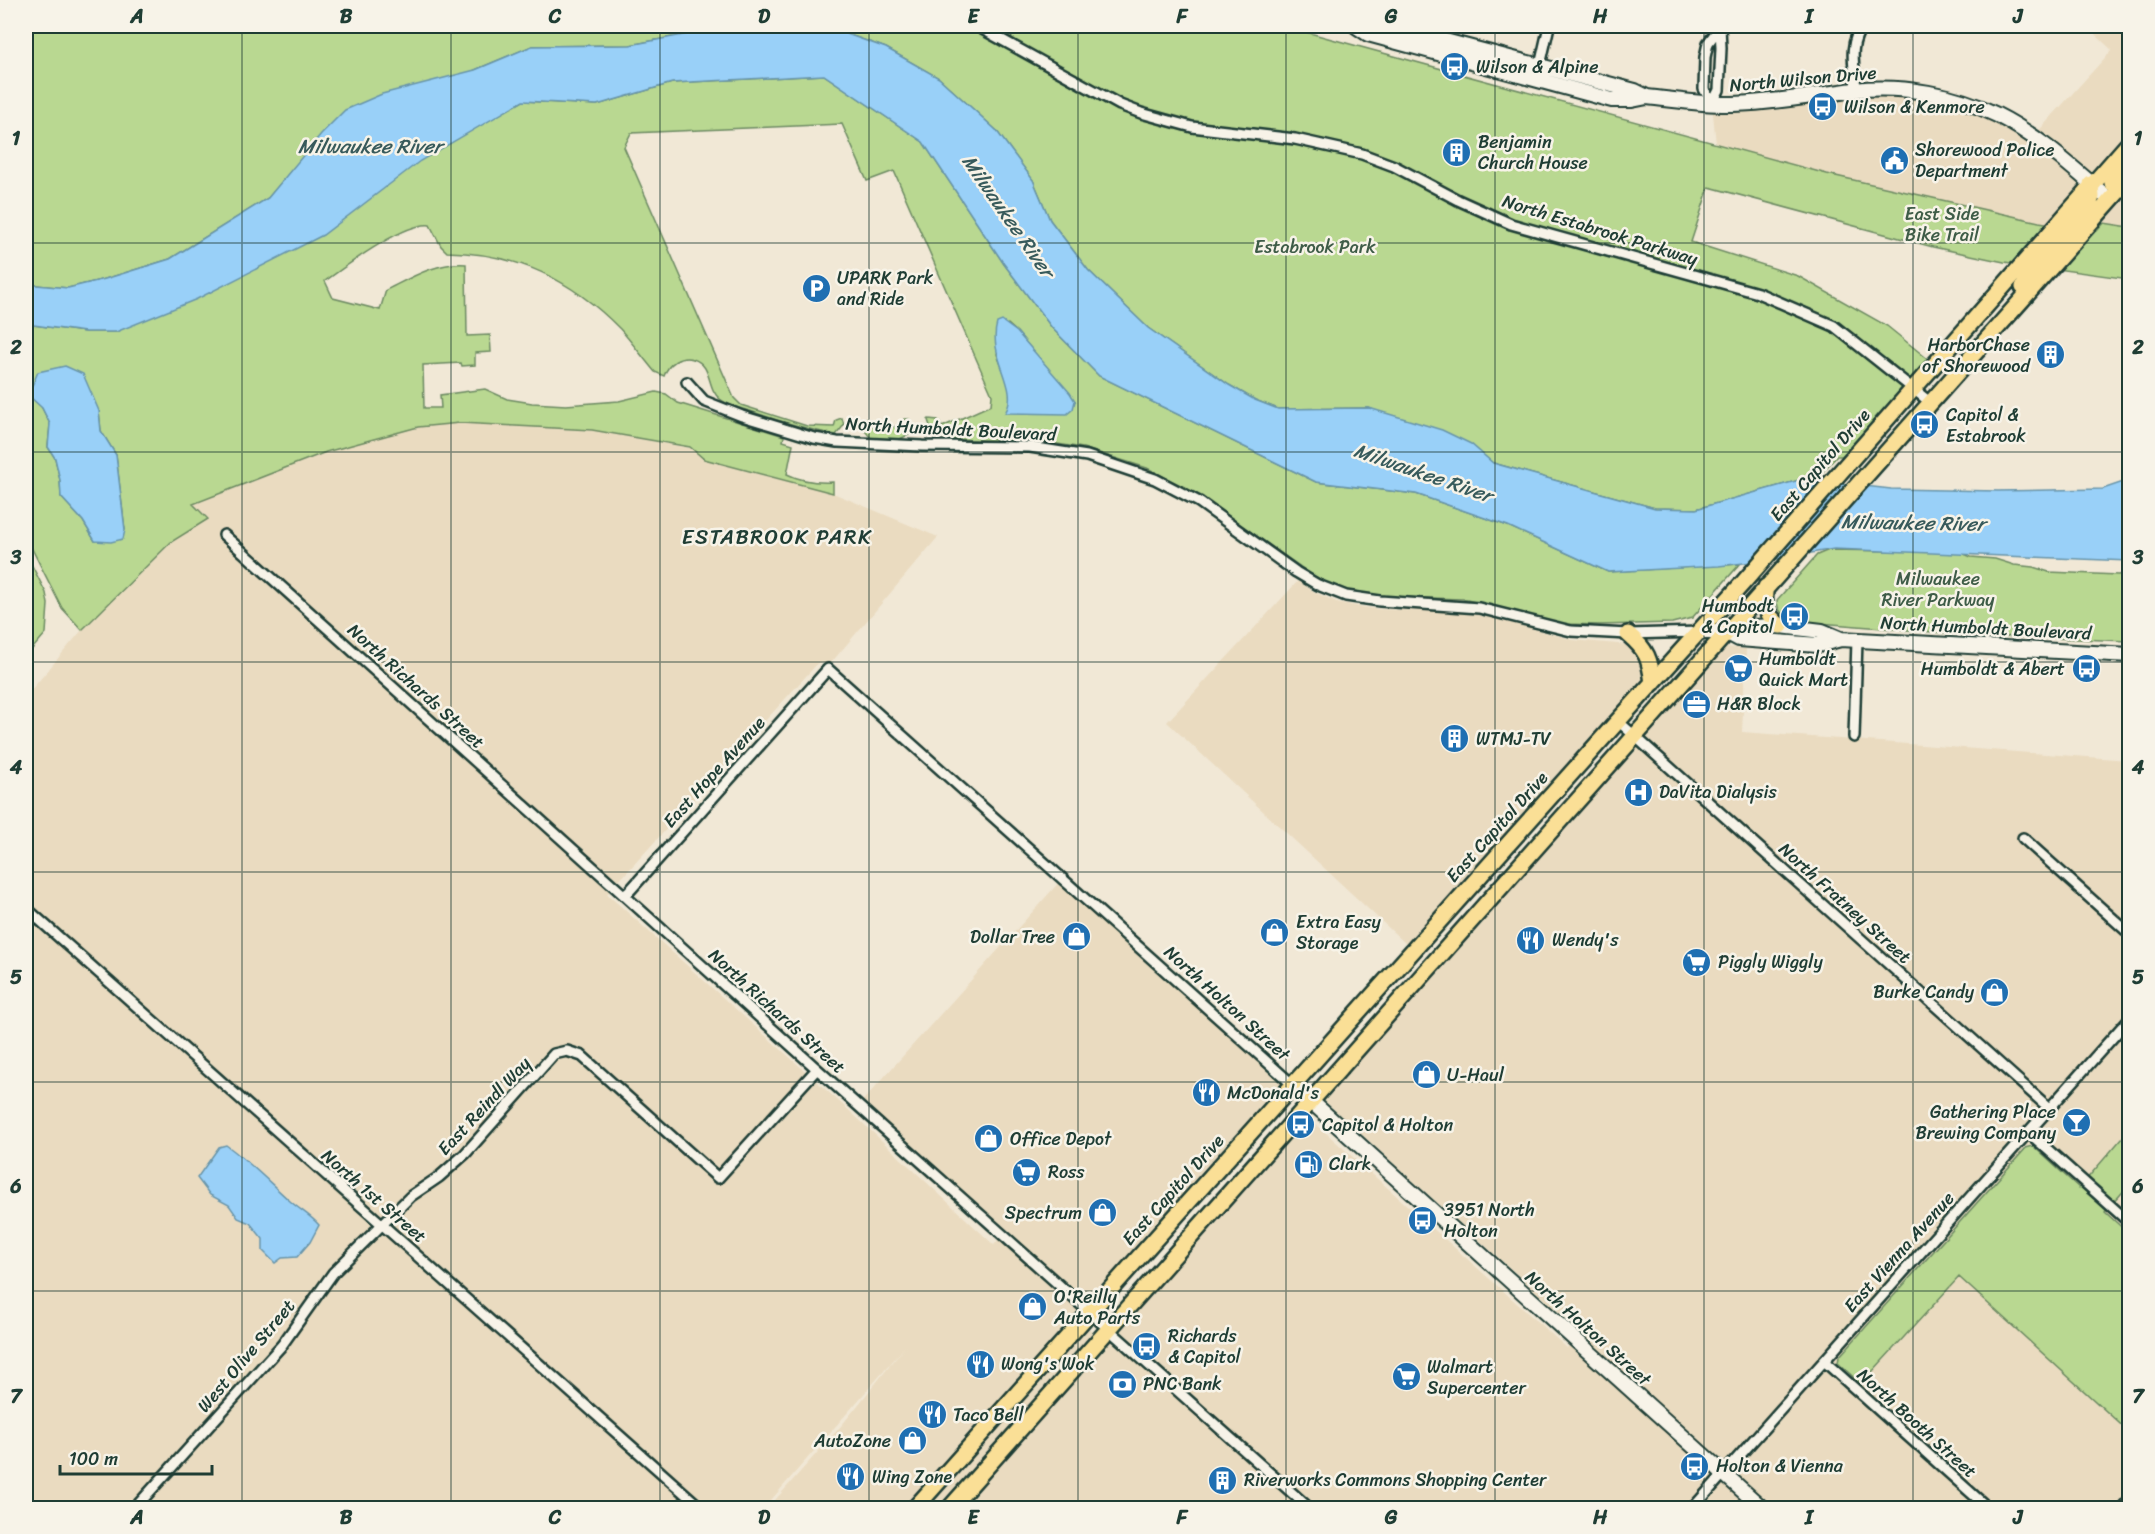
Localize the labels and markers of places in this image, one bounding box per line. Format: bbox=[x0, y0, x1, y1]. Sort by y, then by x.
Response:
bus stop icon: Wilson & Alpine bbox=[1439, 51, 1471, 83]
place label: Wilson & Alpine bbox=[1476, 51, 1598, 83]
bus stop icon: Wilson & Kenmore bbox=[1807, 91, 1839, 123]
place label: Wilson & Kenmore bbox=[1844, 91, 1985, 123]
place label: Benjamin Church House bbox=[1478, 126, 1588, 179]
place label: Shorewood Police Department bbox=[1915, 134, 2055, 187]
building icon: Benjamin Church House bbox=[1441, 136, 1473, 168]
public building icon: Shorewood Police Department bbox=[1878, 144, 1910, 176]
place label: UPARK Park and Ride bbox=[837, 262, 934, 315]
parking icon: UPARK Park and Ride bbox=[800, 272, 832, 304]
place label: HarborChase of Shorewood bbox=[1922, 329, 2032, 382]
building icon: HarborChase of Shorewood bbox=[2035, 339, 2067, 371]
place label: Capitol & Estabrook bbox=[1946, 399, 2026, 452]
bus stop icon: Capitol & Estabrook bbox=[1909, 409, 1941, 441]
place label: Humbodt & Capitol bbox=[1701, 590, 1775, 643]
bus stop icon: Humbodt & Capitol bbox=[1779, 600, 1811, 632]
place label: Humboldt Quick Mart bbox=[1759, 643, 1848, 696]
supermarket icon: Humboldt Quick Mart bbox=[1722, 653, 1754, 685]
place label: Humboldt & Abert bbox=[1921, 653, 2065, 685]
bus stop icon: Humboldt & Abert bbox=[2070, 653, 2102, 685]
office icon: H&R Block bbox=[1680, 688, 1712, 720]
place label: H&R Block bbox=[1717, 688, 1801, 720]
building icon: WTMJ-TV bbox=[1439, 723, 1471, 755]
place label: WTMJ-TV bbox=[1476, 723, 1552, 755]
hospital icon: DaVita Dialysis bbox=[1622, 776, 1654, 808]
place label: DaVita Dialysis bbox=[1659, 776, 1777, 808]
place label: Extra Easy Storage bbox=[1296, 906, 1381, 959]
shop icon: Extra Easy Storage bbox=[1259, 916, 1291, 948]
place label: Dollar Tree bbox=[970, 921, 1055, 953]
shop icon: Dollar Tree bbox=[1060, 921, 1092, 953]
restaurant icon: Wendy's bbox=[1515, 924, 1547, 956]
place label: Wendy's bbox=[1552, 924, 1619, 956]
supermarket icon: Piggly Wiggly bbox=[1681, 946, 1713, 978]
place label: Piggly Wiggly bbox=[1718, 946, 1823, 978]
place label: Burke Candy bbox=[1873, 976, 1975, 1008]
shop icon: Burke Candy bbox=[1979, 976, 2011, 1008]
shop icon: U-Haul bbox=[1410, 1059, 1442, 1091]
place label: U-Haul bbox=[1447, 1059, 1505, 1091]
restaurant icon: McDonald's bbox=[1190, 1077, 1222, 1109]
place label: McDonald's bbox=[1227, 1077, 1320, 1109]
place label: Gathering Place Brewing Company bbox=[1916, 1096, 2057, 1149]
bar icon: Gathering Place Brewing Company bbox=[2061, 1106, 2093, 1138]
bus stop icon: Capitol & Holton bbox=[1285, 1109, 1317, 1141]
place label: Capitol & Holton bbox=[1322, 1109, 1453, 1141]
shop icon: Office Depot bbox=[973, 1123, 1005, 1155]
place label: Office Depot bbox=[1010, 1123, 1112, 1155]
fuel station icon: Clark bbox=[1292, 1148, 1324, 1180]
place label: Clark bbox=[1329, 1148, 1371, 1180]
supermarket icon: Ross bbox=[1011, 1156, 1043, 1188]
place label: Ross bbox=[1048, 1156, 1085, 1188]
place label: 3951 North Holton bbox=[1444, 1194, 1535, 1247]
place label: Spectrum bbox=[1005, 1197, 1082, 1229]
shop icon: Spectrum bbox=[1087, 1197, 1119, 1229]
bus stop icon: 3951 North Holton bbox=[1407, 1204, 1439, 1236]
place label: O'Reilly Auto Parts bbox=[1053, 1281, 1141, 1334]
shop icon: O'Reilly Auto Parts bbox=[1017, 1291, 1049, 1323]
place label: Richards & Capitol bbox=[1168, 1320, 1242, 1373]
bus stop icon: Richards & Capitol bbox=[1131, 1330, 1163, 1362]
restaurant icon: Wong's Wok bbox=[964, 1348, 996, 1380]
place label: Wong's Wok bbox=[1001, 1348, 1095, 1380]
place label: Walmart Supercenter bbox=[1427, 1351, 1528, 1404]
supermarket icon: Walmart Supercenter bbox=[1390, 1361, 1422, 1393]
bank icon: PNC Bank bbox=[1106, 1368, 1138, 1400]
place label: PNC Bank bbox=[1143, 1368, 1222, 1400]
restaurant icon: Taco Bell bbox=[916, 1399, 948, 1431]
place label: Taco Bell bbox=[953, 1399, 1025, 1431]
place label: AutoZone bbox=[813, 1425, 891, 1457]
shop icon: AutoZone bbox=[896, 1425, 928, 1457]
bus stop icon: Holton & Vienna bbox=[1679, 1450, 1711, 1482]
place label: Holton & Vienna bbox=[1716, 1450, 1844, 1482]
restaurant icon: Wing Zone bbox=[835, 1461, 867, 1493]
place label: Wing Zone bbox=[872, 1461, 953, 1493]
building icon: Riverworks Commons Shopping Center bbox=[1207, 1464, 1239, 1496]
place label: Riverworks Commons Shopping Center bbox=[1244, 1464, 1548, 1496]

